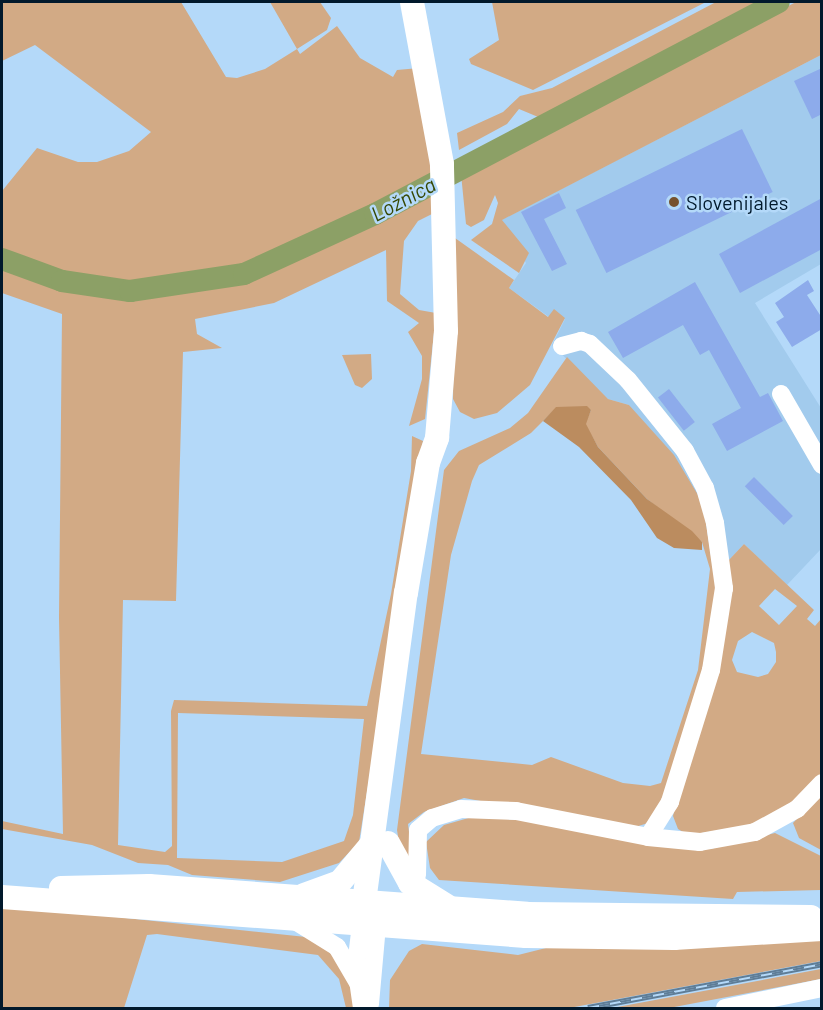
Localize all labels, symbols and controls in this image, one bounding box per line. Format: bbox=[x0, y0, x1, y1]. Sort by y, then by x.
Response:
water label: Ložnica bbox=[366, 172, 440, 226]
place label: Slovenijales bbox=[686, 190, 788, 214]
marker: Slovenijales bbox=[667, 195, 681, 209]

